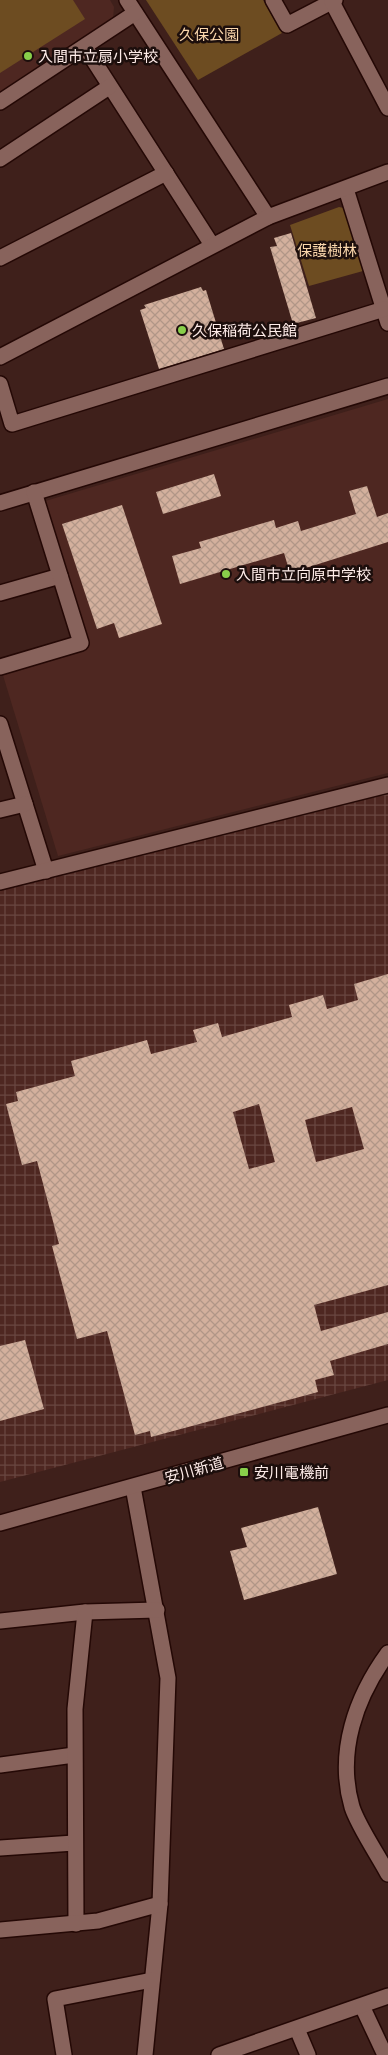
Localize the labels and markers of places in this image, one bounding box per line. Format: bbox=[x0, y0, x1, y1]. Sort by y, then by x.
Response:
place label: 入間市立扇小学校 bbox=[38, 47, 158, 66]
marker: 入間市立扇小学校 bbox=[22, 50, 34, 62]
place label: 久保稲荷公民館 bbox=[192, 321, 297, 340]
marker: 久保稲荷公民館 bbox=[176, 324, 188, 336]
place label: 入間市立向原中学校 bbox=[236, 565, 371, 584]
marker: 入間市立向原中学校 bbox=[220, 568, 232, 580]
place label: 安川電機前 bbox=[254, 1463, 329, 1482]
marker: 安川電機前 bbox=[238, 1466, 250, 1478]

